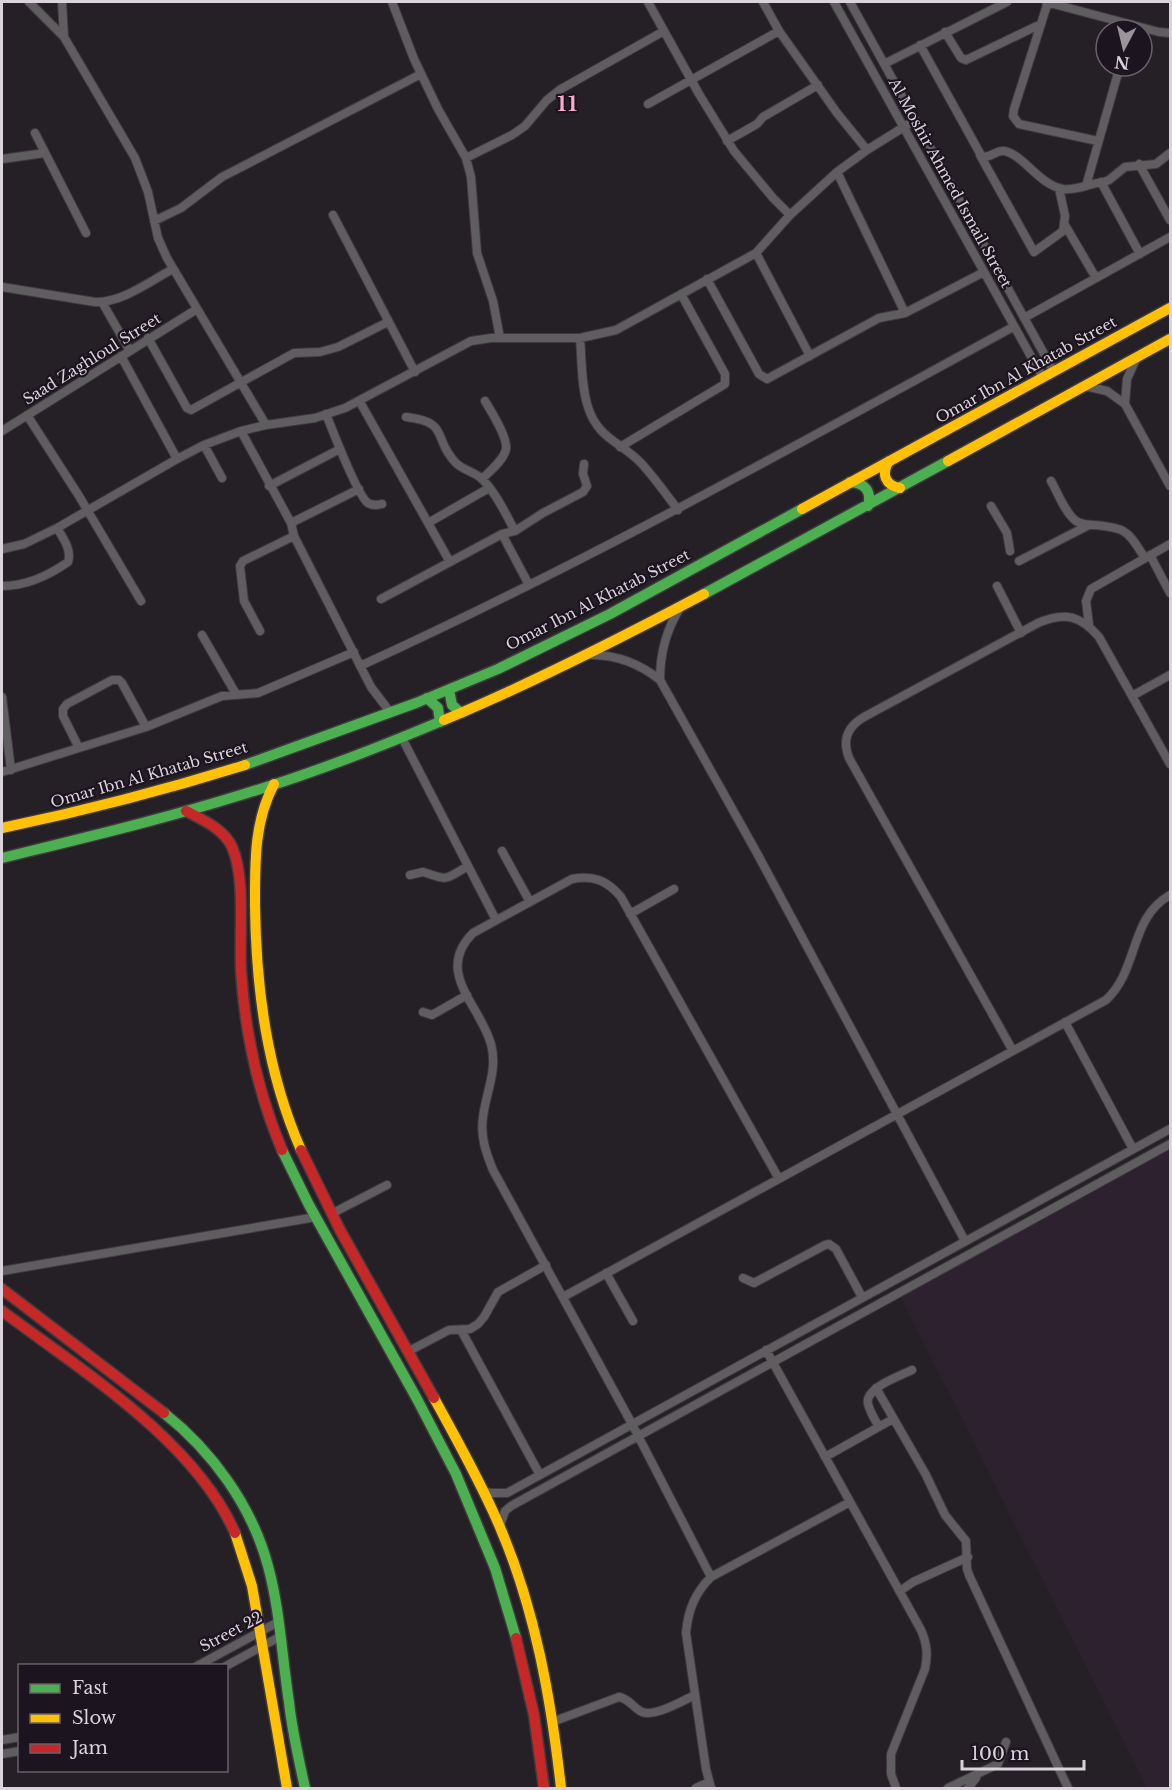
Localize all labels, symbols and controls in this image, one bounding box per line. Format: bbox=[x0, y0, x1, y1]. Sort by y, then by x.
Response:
north arrow bbox=[1094, 18, 1154, 78]
text: N bbox=[1113, 52, 1131, 74]
street label: Al Moshir Ahmed Ismail Street bbox=[884, 74, 1016, 291]
district label: 11 bbox=[557, 91, 579, 117]
street label: Saad Zaghloul Street bbox=[19, 308, 164, 409]
street label: Omar Ibn Al Khatab Street bbox=[932, 312, 1120, 427]
street label: Omar Ibn Al Khatab Street bbox=[503, 545, 693, 654]
street label: Omar Ibn Al Khatab Street bbox=[48, 737, 250, 812]
street label: Street 22 bbox=[196, 1607, 265, 1656]
legend bbox=[18, 1664, 228, 1772]
text: Fast bbox=[72, 1677, 109, 1699]
text: Slow bbox=[72, 1707, 117, 1729]
scale bar bbox=[962, 1733, 1084, 1771]
text: Jam bbox=[70, 1737, 108, 1759]
text: 100 m bbox=[971, 1743, 1029, 1765]

